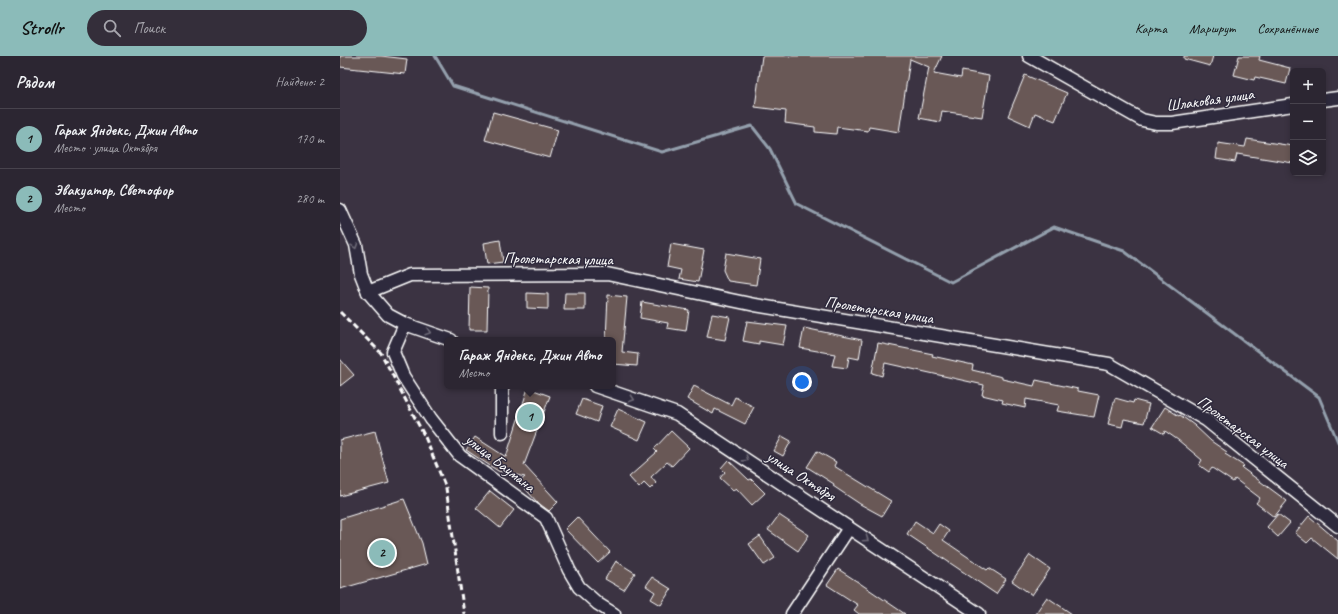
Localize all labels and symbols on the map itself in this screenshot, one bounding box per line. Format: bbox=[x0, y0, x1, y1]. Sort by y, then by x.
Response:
street label: Шлаковая улица bbox=[1165, 84, 1256, 116]
one-way arrow bbox=[350, 242, 359, 249]
street label: Пролетарская улица bbox=[503, 248, 614, 270]
street label: Пролетарская улица bbox=[823, 292, 936, 329]
one-way arrow bbox=[424, 327, 431, 336]
your location bbox=[792, 372, 812, 392]
street label: Пролетарская улица bbox=[1193, 391, 1294, 474]
one-way arrow bbox=[628, 394, 635, 402]
pin: 1 bbox=[517, 402, 543, 432]
street label: улица Баумана bbox=[460, 429, 540, 497]
street label: улица Октября bbox=[762, 446, 840, 506]
one-way arrow bbox=[742, 455, 749, 462]
one-way arrow bbox=[862, 534, 869, 542]
pin: 2 bbox=[369, 538, 395, 568]

